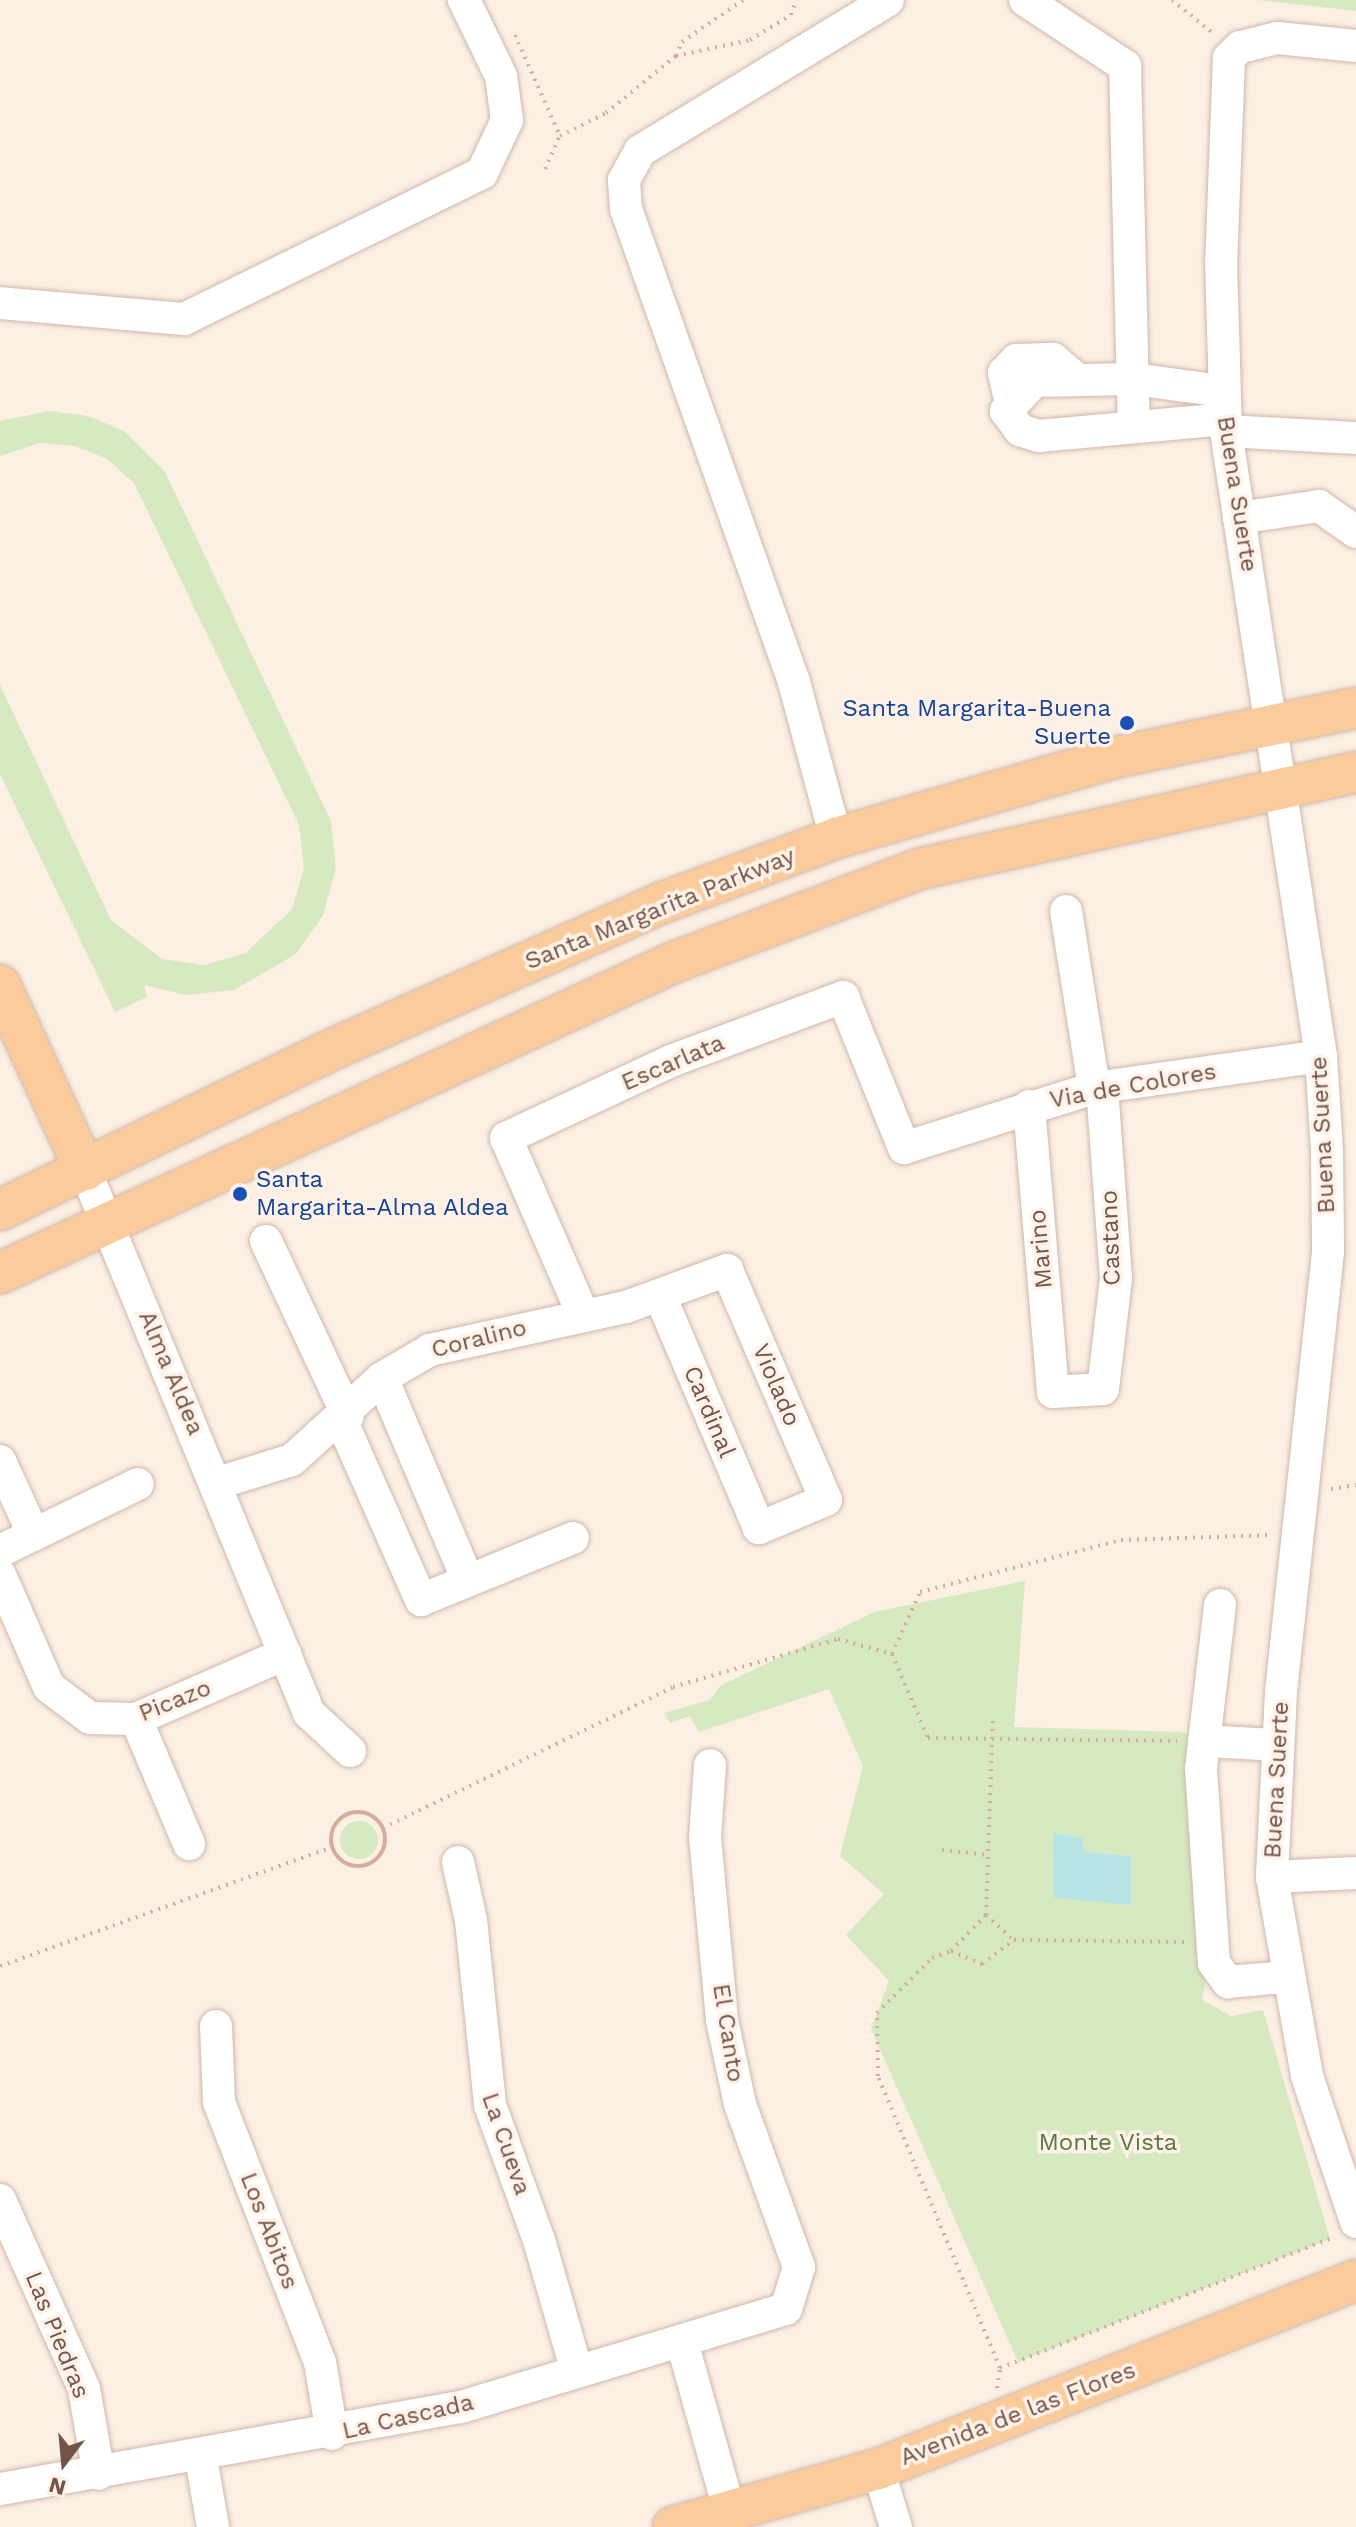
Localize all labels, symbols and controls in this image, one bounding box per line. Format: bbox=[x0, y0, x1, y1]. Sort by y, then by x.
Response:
street label: Buena Suerte bbox=[1210, 414, 1264, 574]
place label: Santa Margarita-Buena Suerte bbox=[842, 695, 1111, 751]
marker: Santa Margarita-Buena Suerte bbox=[1118, 714, 1136, 732]
street label: Santa Margarita Parkway bbox=[520, 841, 800, 977]
street label: Escarlata bbox=[617, 1028, 729, 1098]
street label: Buena Suerte bbox=[1304, 1055, 1342, 1215]
street label: Via de Colores bbox=[1047, 1057, 1219, 1115]
place label: Santa Margarita-Alma Aldea bbox=[256, 1166, 510, 1222]
marker: Santa Margarita-Alma Aldea bbox=[231, 1185, 249, 1203]
street label: Castano bbox=[1095, 1190, 1127, 1286]
street label: Marino bbox=[1023, 1208, 1059, 1290]
street label: Alma Aldea bbox=[132, 1306, 210, 1440]
street label: Coralino bbox=[429, 1313, 529, 1365]
street label: Violado bbox=[746, 1339, 806, 1431]
street label: Cardinal bbox=[677, 1362, 741, 1462]
street label: Picazo bbox=[135, 1674, 215, 1728]
street label: Buena Suerte bbox=[1258, 1700, 1296, 1860]
street label: El Canto bbox=[706, 1981, 750, 2085]
street label: La Cueva bbox=[475, 2089, 537, 2199]
park label: Monte Vista bbox=[1038, 2129, 1178, 2157]
street label: Los Abitos bbox=[233, 2168, 305, 2294]
street label: Las Piedras bbox=[18, 2267, 96, 2403]
street label: Avenida de las Flores bbox=[896, 2356, 1140, 2472]
street label: La Cascada bbox=[339, 2388, 477, 2446]
north arrow bbox=[24, 2423, 104, 2503]
text: N bbox=[46, 2472, 69, 2501]

